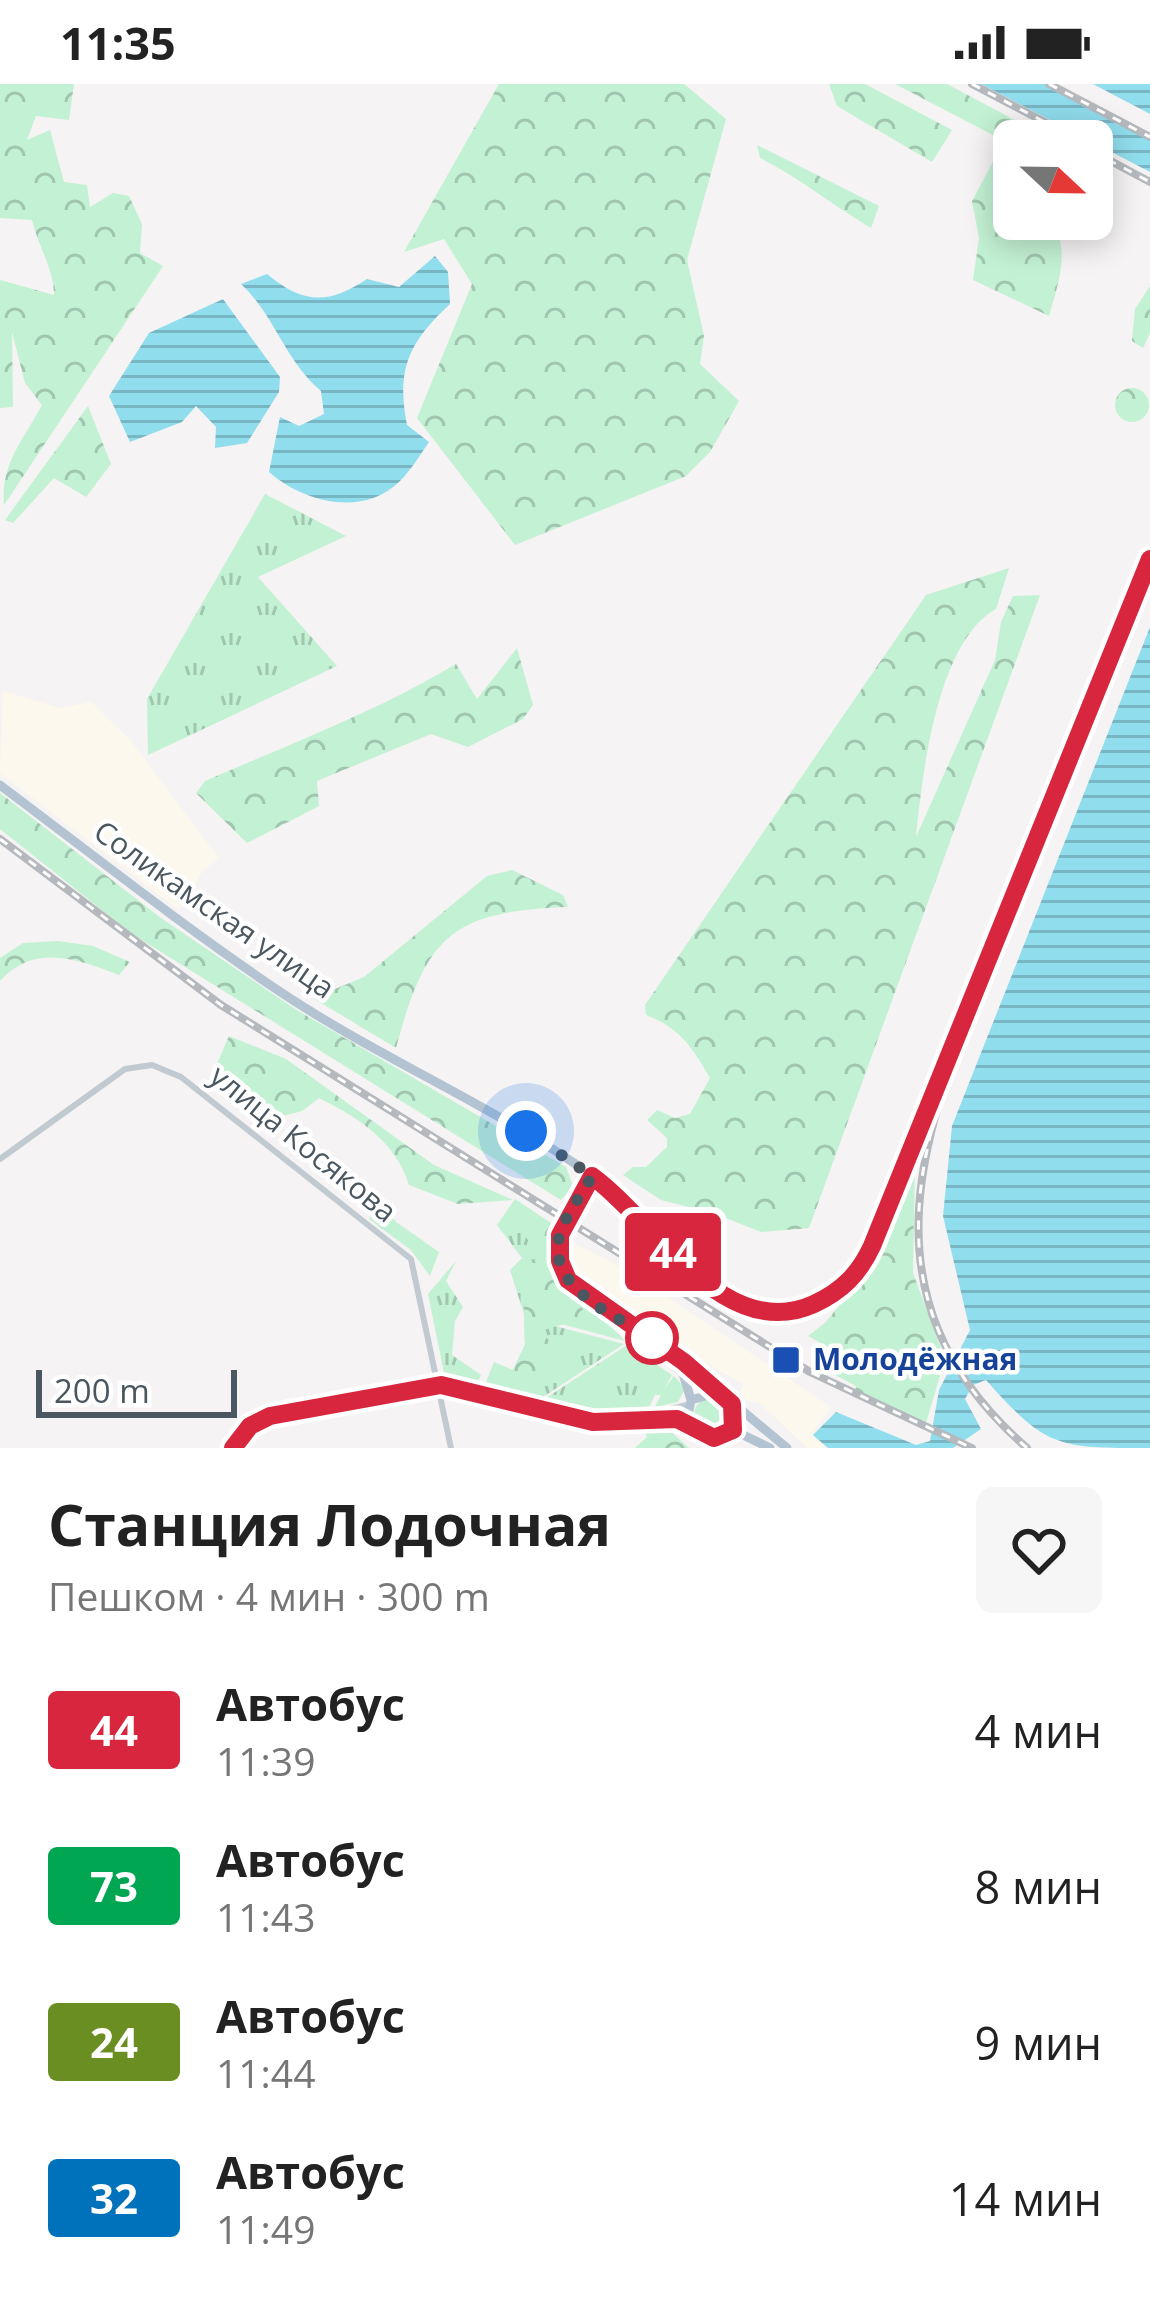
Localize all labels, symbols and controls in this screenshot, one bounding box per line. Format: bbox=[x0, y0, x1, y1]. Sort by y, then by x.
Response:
text: 11:35 bbox=[60, 12, 176, 73]
north arrow bbox=[993, 120, 1113, 240]
map controls bbox=[993, 120, 1113, 240]
street label: Соликамская улица bbox=[86, 810, 343, 1007]
street label: улица Косякова bbox=[202, 1055, 406, 1231]
your location bbox=[496, 1101, 556, 1161]
line badge: 44 bbox=[619, 1213, 727, 1291]
text: 44 bbox=[649, 1223, 697, 1280]
unlabelled marker bbox=[627, 1313, 677, 1363]
place label: Молодёжная bbox=[813, 1338, 1017, 1379]
marker: Молодёжная bbox=[770, 1344, 802, 1376]
scale bar bbox=[36, 1364, 237, 1417]
text: 200 m bbox=[54, 1368, 150, 1413]
text: Станция Лодочная bbox=[48, 1485, 611, 1563]
button: heart bbox=[976, 1487, 1102, 1613]
text: Пешком · 4 мин · 300 m bbox=[48, 1569, 490, 1622]
text: Автобус bbox=[216, 1673, 405, 1734]
text: 4 мин bbox=[974, 1700, 1102, 1761]
text: 44 bbox=[90, 1701, 138, 1758]
text: 11:39 bbox=[216, 1734, 315, 1787]
text: Автобус bbox=[216, 1829, 405, 1890]
text: 8 мин bbox=[974, 1856, 1102, 1917]
text: 73 bbox=[90, 1857, 138, 1914]
text: 11:43 bbox=[216, 1890, 315, 1943]
text: Автобус bbox=[216, 1985, 405, 2046]
text: 9 мин bbox=[974, 2012, 1102, 2073]
text: 24 bbox=[90, 2013, 138, 2070]
text: 11:44 bbox=[216, 2046, 315, 2099]
text: Автобус bbox=[216, 2141, 405, 2202]
text: 14 мин bbox=[949, 2168, 1102, 2229]
text: 32 bbox=[90, 2169, 138, 2226]
text: 11:49 bbox=[216, 2202, 315, 2255]

